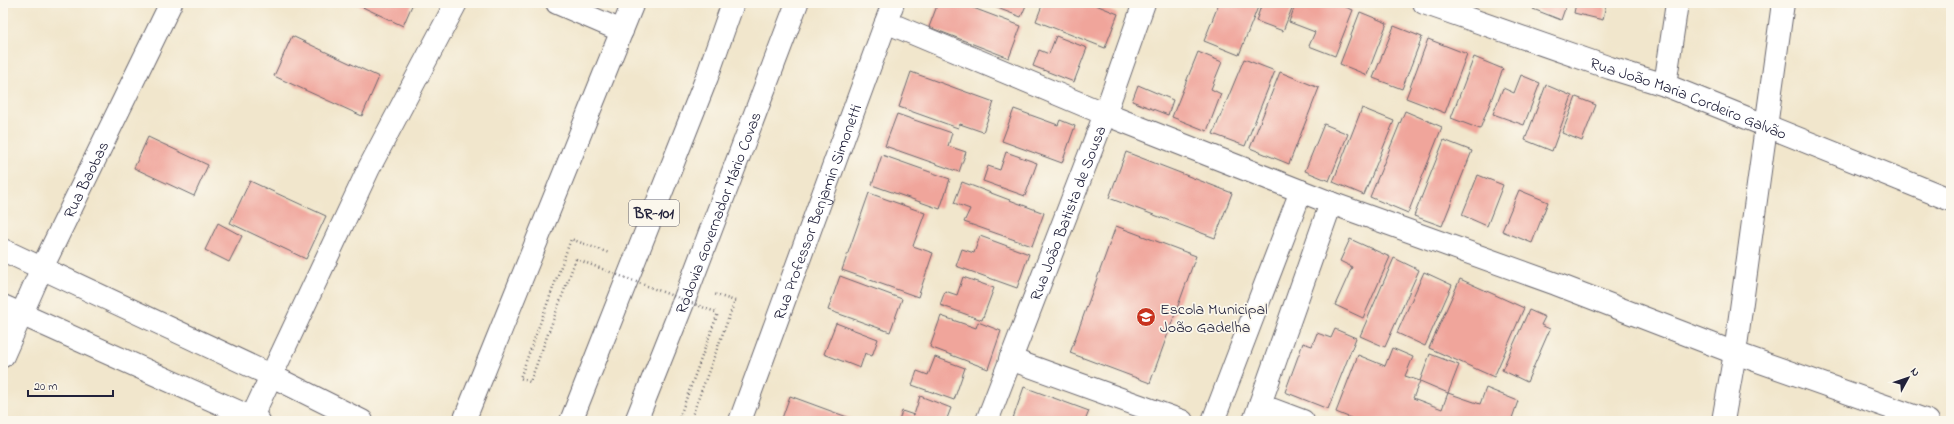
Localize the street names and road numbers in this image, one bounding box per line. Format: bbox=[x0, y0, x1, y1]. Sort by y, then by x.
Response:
street label: Rua João Maria Cordeiro Galvão bbox=[1586, 52, 1790, 147]
street label: Rua Professor Benjamin Simonetti bbox=[768, 101, 869, 323]
street label: Rodovia Governador Mário Covas bbox=[670, 109, 769, 318]
street label: Rua João Batista de Sousa bbox=[1024, 123, 1113, 305]
street label: Rua Baobas bbox=[58, 137, 116, 223]
road number: BR-101 bbox=[629, 200, 679, 226]

